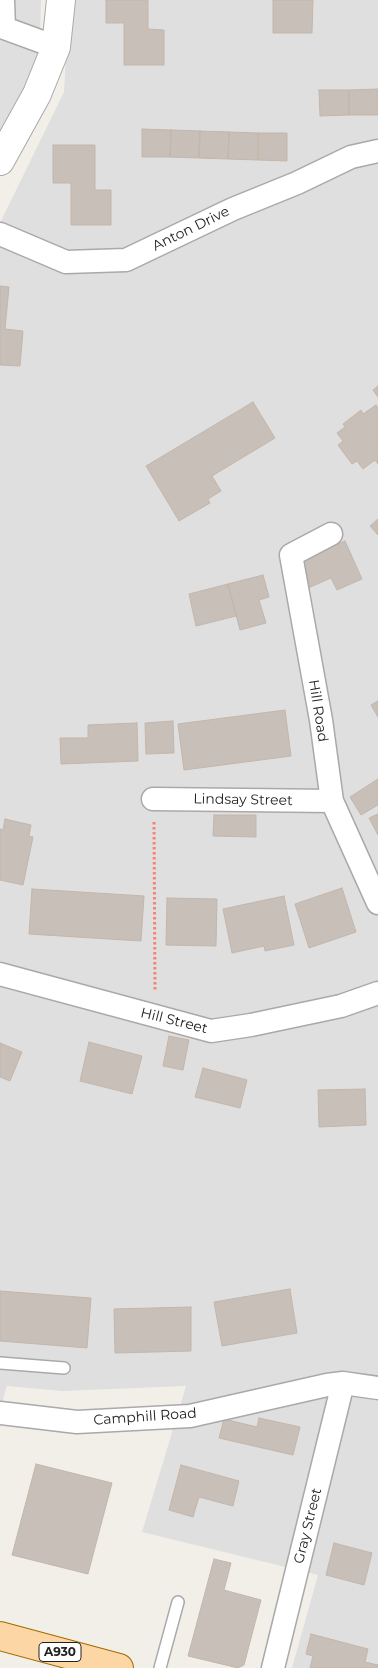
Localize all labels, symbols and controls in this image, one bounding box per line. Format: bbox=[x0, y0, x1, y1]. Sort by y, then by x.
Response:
street label: Anton Drive bbox=[150, 203, 232, 255]
street label: Hill Road bbox=[305, 679, 331, 743]
street label: Lindsay Street bbox=[193, 791, 293, 809]
street label: Hill Street bbox=[139, 1005, 209, 1037]
street label: Camphill Road bbox=[93, 1405, 197, 1429]
street label: Gray Street bbox=[290, 1486, 326, 1566]
road number: A930 bbox=[39, 1642, 81, 1661]

